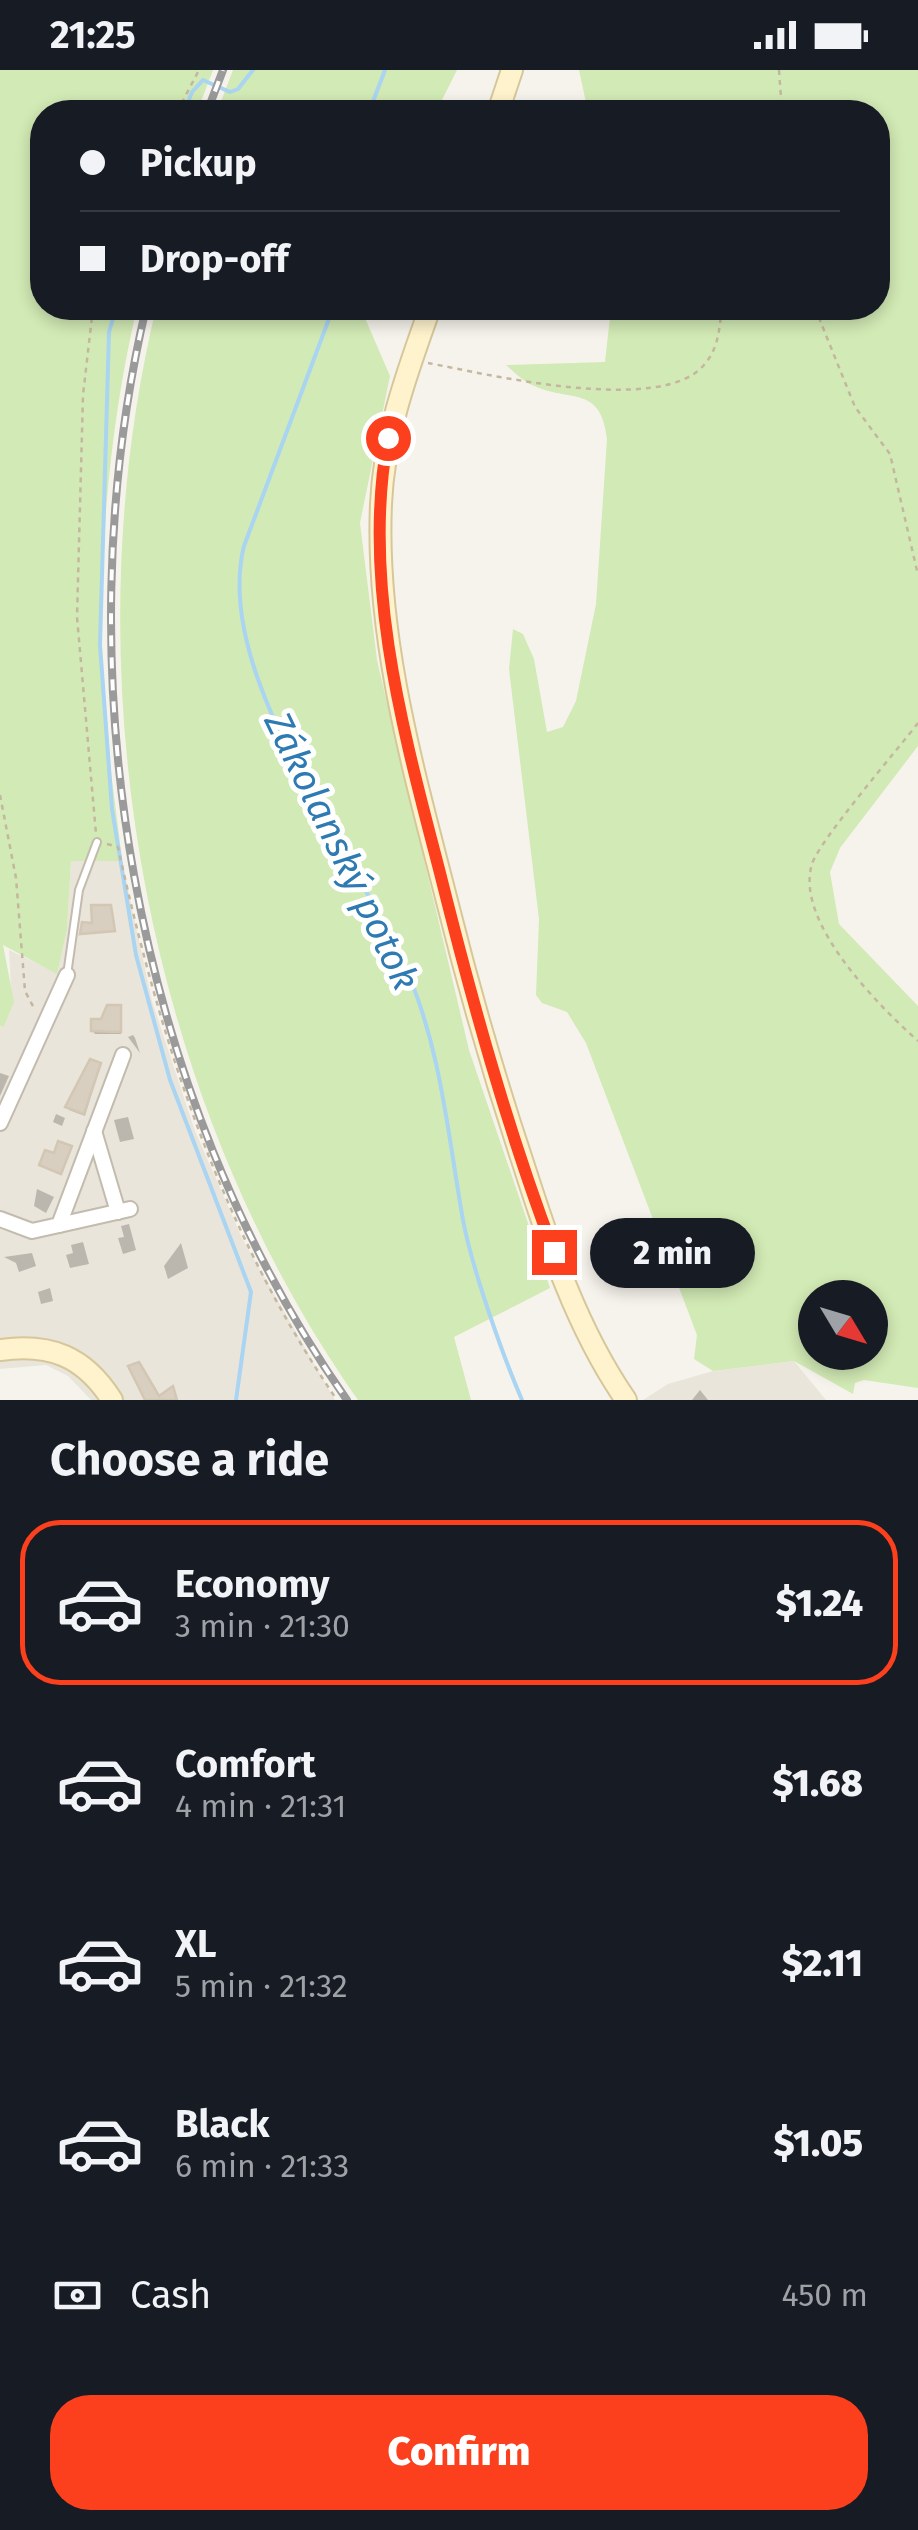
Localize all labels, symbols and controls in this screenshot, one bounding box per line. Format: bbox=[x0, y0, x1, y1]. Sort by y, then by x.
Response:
text: 21:25 bbox=[50, 12, 136, 58]
text: Pickup bbox=[140, 140, 257, 186]
text: Drop-off bbox=[140, 236, 288, 282]
route start bbox=[366, 416, 411, 461]
water label: Zákolanský potok bbox=[254, 704, 429, 997]
callout: 2 min bbox=[589, 1217, 754, 1287]
route end bbox=[532, 1230, 577, 1275]
text: 2 min bbox=[633, 1234, 712, 1272]
north arrow bbox=[798, 1280, 888, 1370]
map controls bbox=[798, 1280, 888, 1370]
text: Choose a ride bbox=[50, 1433, 329, 1487]
icon: car bbox=[55, 1558, 145, 1648]
text: Economy bbox=[175, 1561, 330, 1607]
text: $1.24 bbox=[776, 1580, 863, 1626]
text: 3 min · 21:30 bbox=[175, 1607, 350, 1645]
icon: car bbox=[55, 1738, 145, 1828]
text: Comfort bbox=[175, 1741, 316, 1787]
text: $1.68 bbox=[772, 1760, 863, 1806]
text: 4 min · 21:31 bbox=[175, 1787, 346, 1825]
icon: car bbox=[55, 1918, 145, 2008]
text: XL bbox=[175, 1921, 217, 1967]
text: $2.11 bbox=[782, 1940, 863, 1986]
text: 5 min · 21:32 bbox=[175, 1967, 348, 2005]
icon: car bbox=[55, 2098, 145, 2188]
text: Black bbox=[175, 2101, 270, 2147]
text: $1.05 bbox=[773, 2120, 863, 2166]
text: 6 min · 21:33 bbox=[175, 2147, 349, 2185]
icon: cash bbox=[50, 2268, 105, 2323]
text: Cash bbox=[130, 2272, 211, 2318]
text: 450 m bbox=[782, 2276, 868, 2314]
button: Confirm bbox=[50, 2395, 868, 2510]

